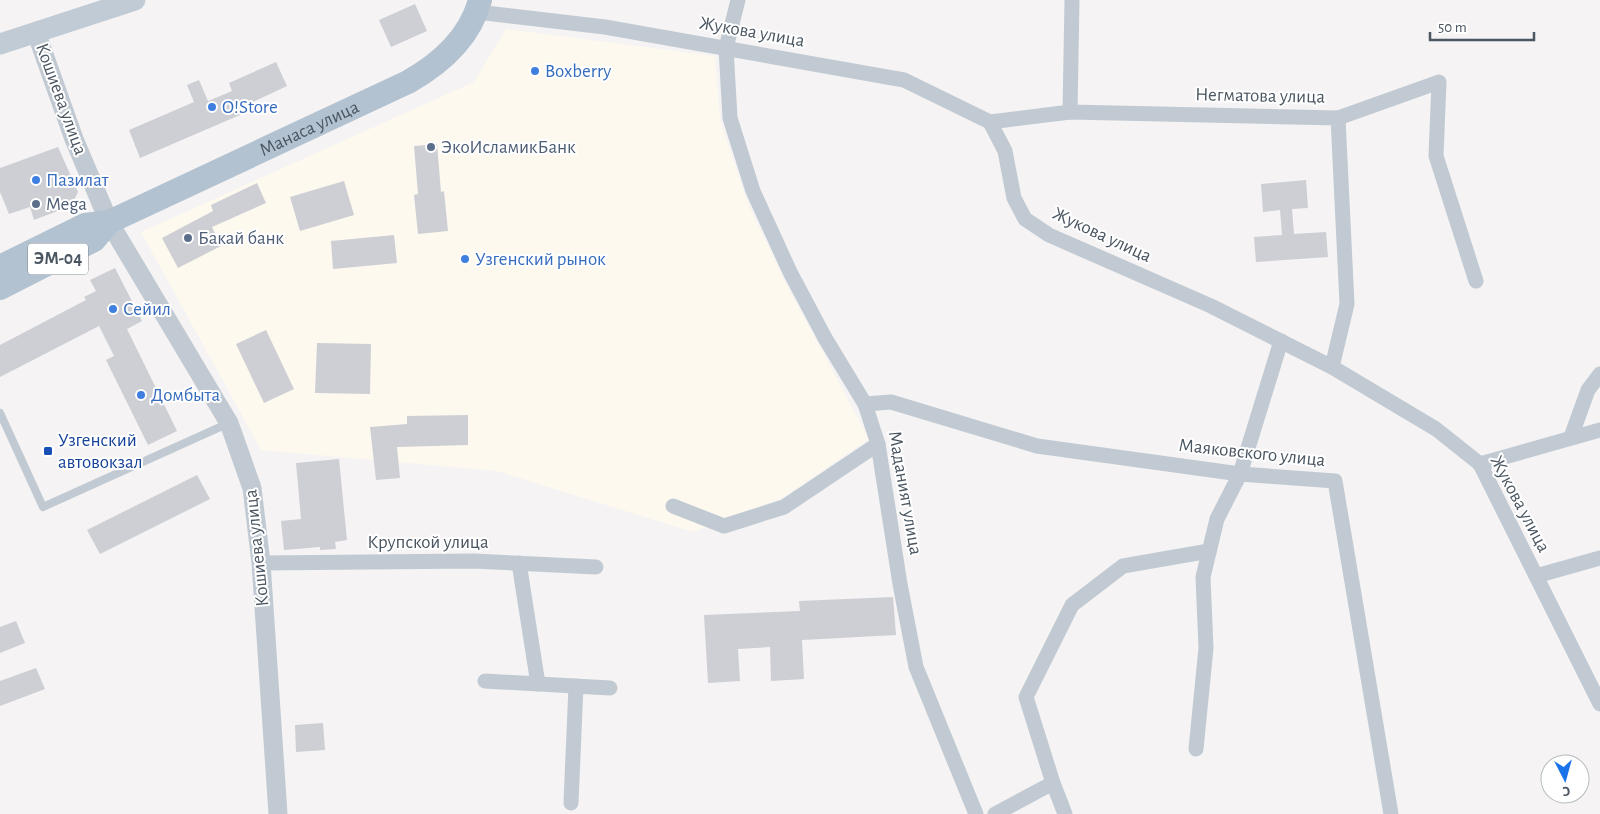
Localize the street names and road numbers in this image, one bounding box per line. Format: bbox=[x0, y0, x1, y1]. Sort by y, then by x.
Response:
street label: Жукова улица bbox=[698, 13, 806, 51]
street label: Кошиева улица bbox=[32, 41, 90, 158]
street label: Негматова улица bbox=[1195, 85, 1325, 107]
street label: Манаса улица bbox=[257, 97, 362, 160]
street label: Жукова улица bbox=[1050, 204, 1155, 266]
road number: ЭМ-04 bbox=[28, 243, 88, 274]
street label: Маданият улица bbox=[885, 429, 925, 557]
street label: Маяковского улица bbox=[1178, 436, 1327, 470]
street label: Жукова улица bbox=[1487, 452, 1554, 556]
street label: Кошиева улица bbox=[241, 488, 273, 607]
street label: Крупской улица bbox=[367, 533, 489, 552]

